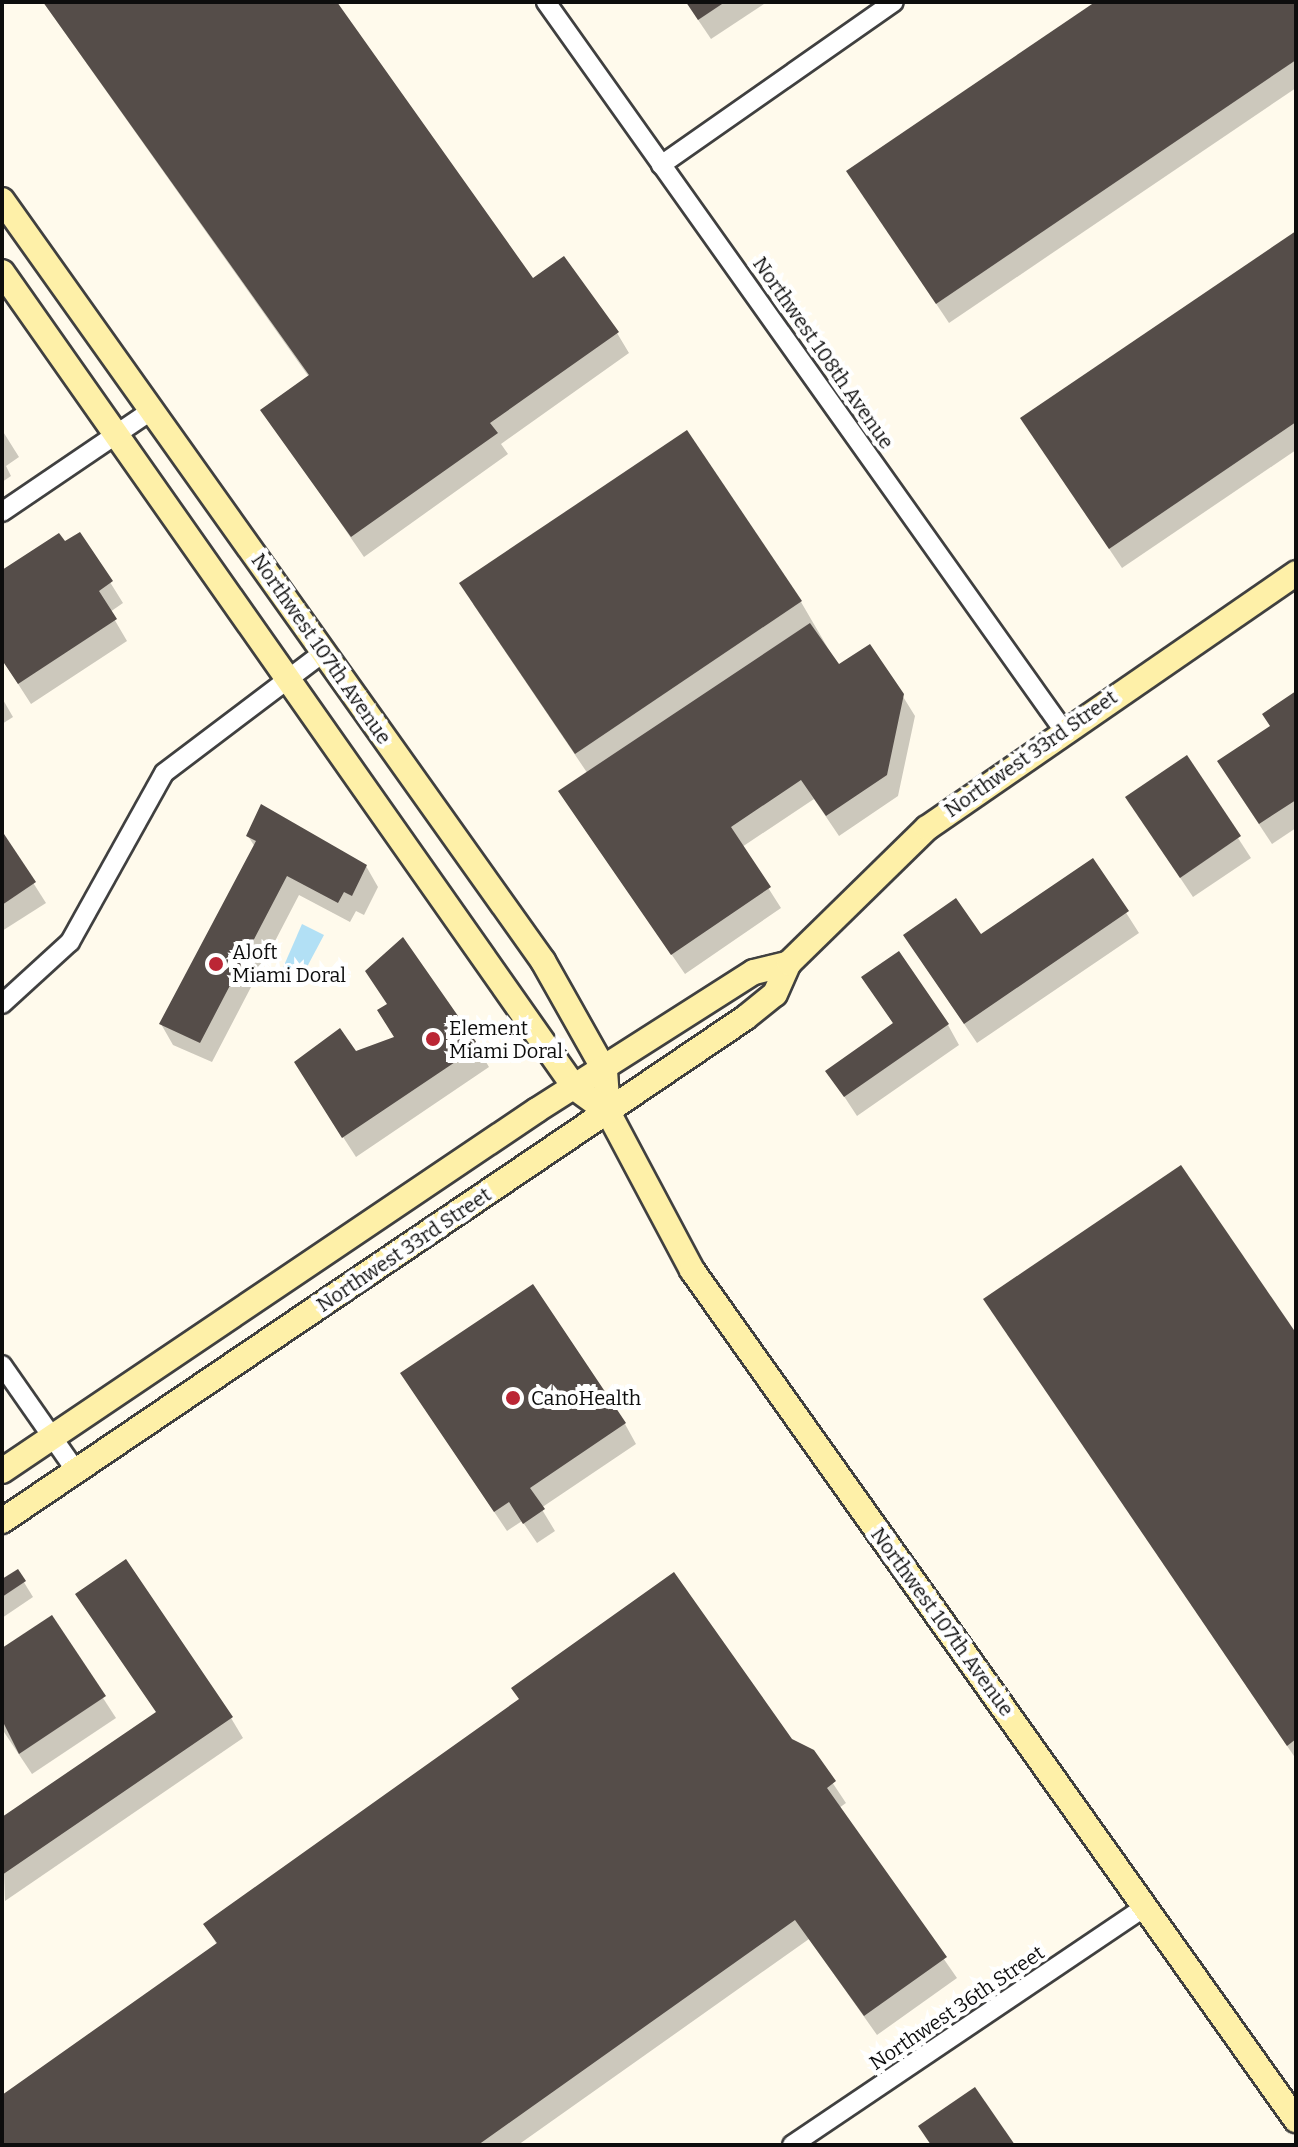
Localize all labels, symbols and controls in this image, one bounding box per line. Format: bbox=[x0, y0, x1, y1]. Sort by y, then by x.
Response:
street label: Northwest 108th Avenue bbox=[748, 252, 898, 454]
street label: Northwest 107th Avenue bbox=[246, 549, 396, 749]
street label: Northwest 33rd Street bbox=[940, 685, 1122, 823]
place label: Aloft Miami Doral bbox=[232, 940, 346, 987]
marker: Aloft Miami Doral bbox=[207, 955, 225, 973]
place label: Element Miami Doral bbox=[449, 1016, 563, 1063]
marker: Element Miami Doral bbox=[424, 1030, 442, 1048]
street label: Northwest 33rd Street bbox=[312, 1183, 496, 1317]
place label: CanoHealth bbox=[531, 1386, 641, 1410]
marker: CanoHealth bbox=[502, 1387, 524, 1409]
street label: Northwest 107th Avenue bbox=[866, 1523, 1018, 1721]
street label: Northwest 36th Street bbox=[865, 1941, 1049, 2075]

